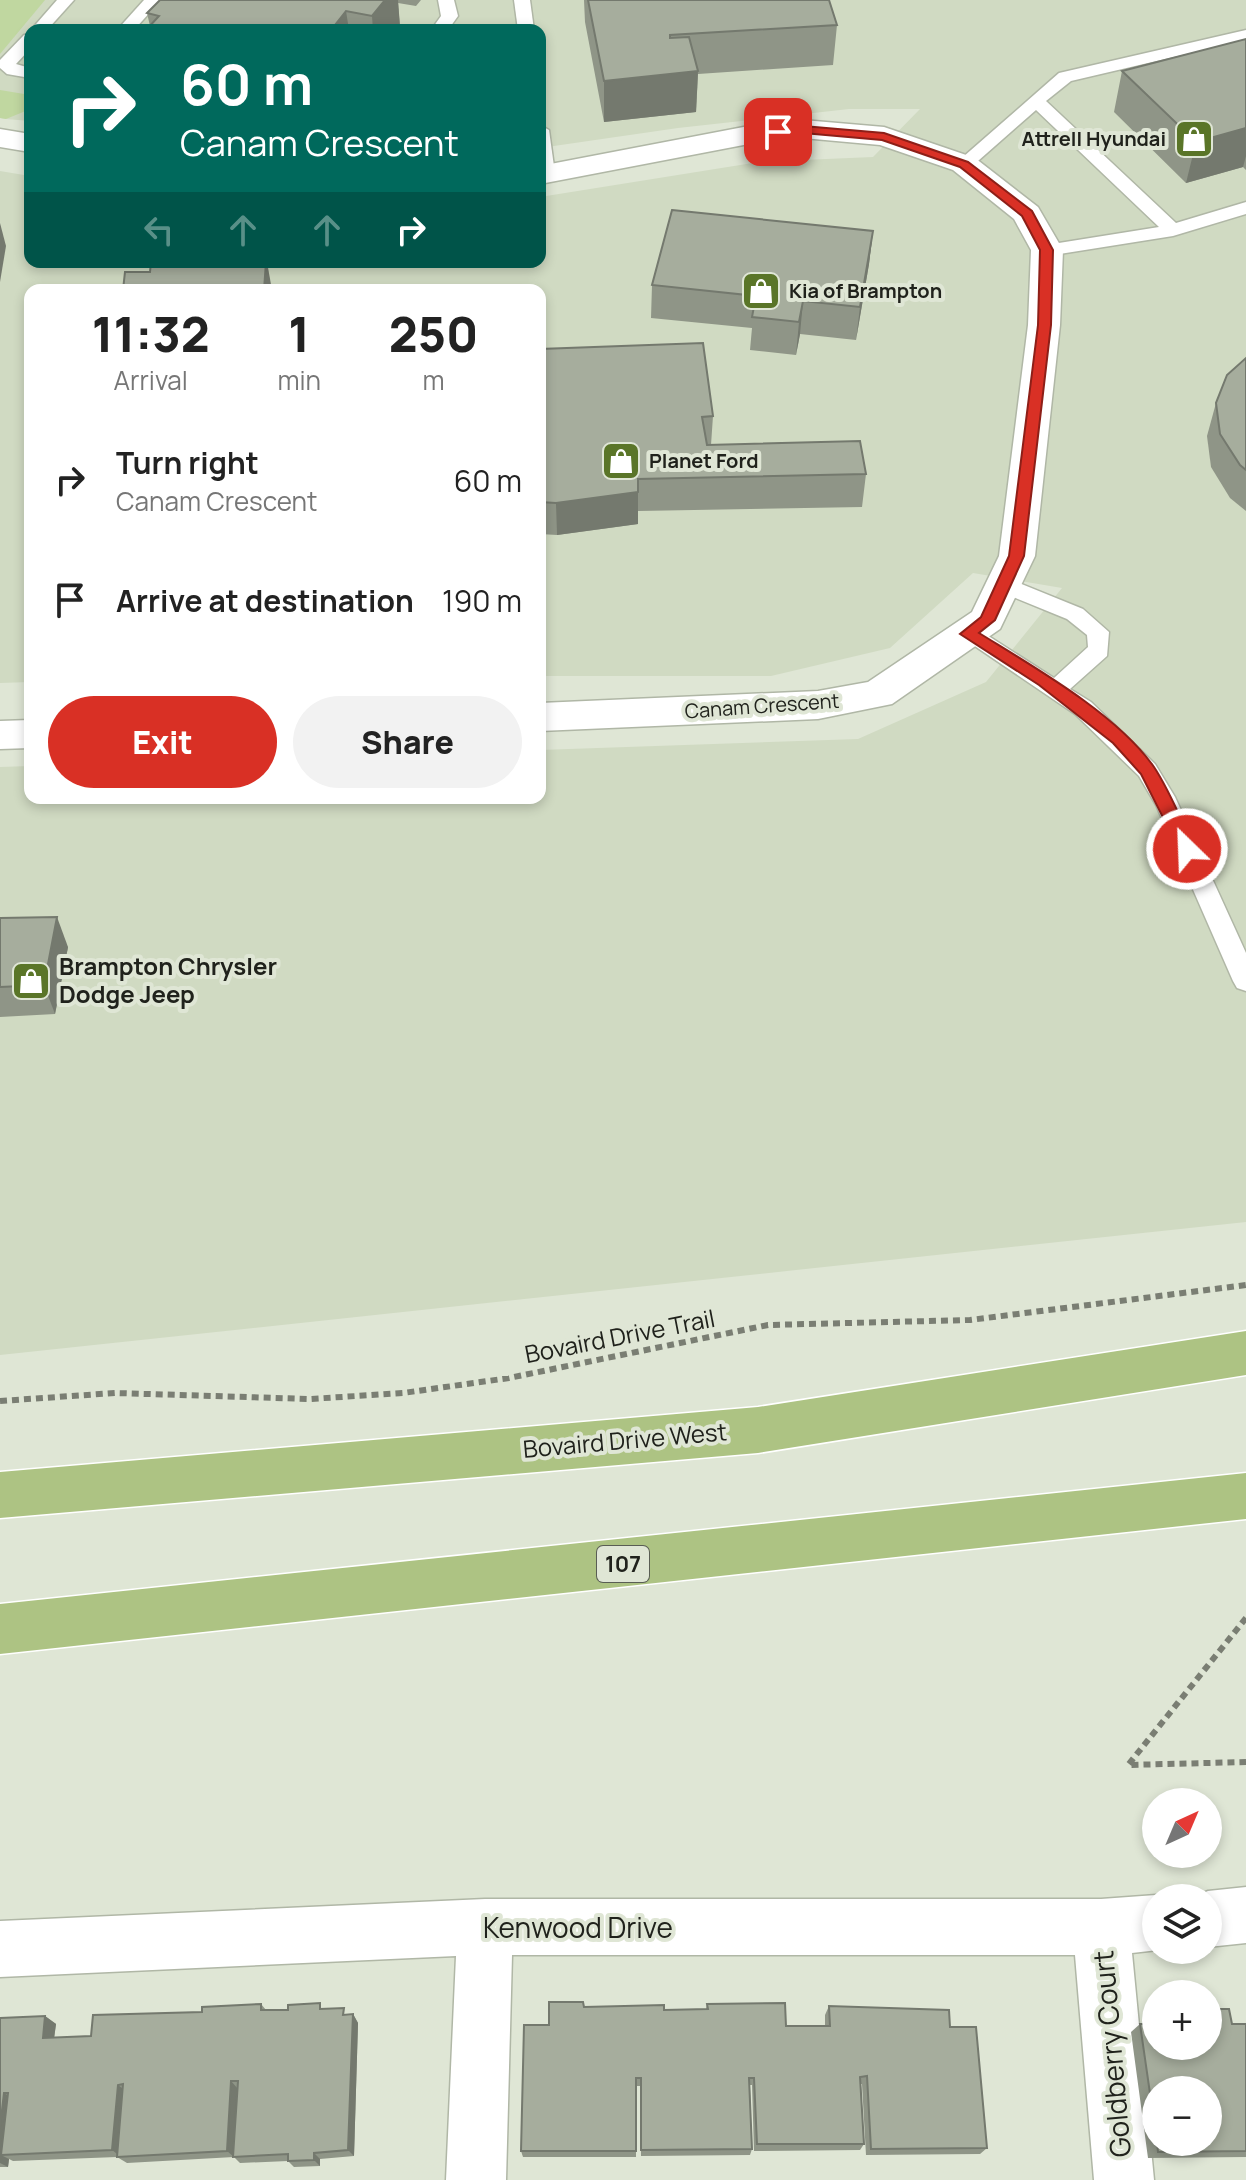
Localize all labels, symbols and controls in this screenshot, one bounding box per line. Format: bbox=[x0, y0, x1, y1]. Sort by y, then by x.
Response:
text: 60 m bbox=[180, 45, 313, 122]
icon: right bbox=[48, 56, 152, 160]
pin bbox=[744, 98, 812, 166]
icon: arrive bbox=[756, 110, 800, 154]
text: Canam Crescent bbox=[180, 118, 459, 167]
shop icon: Attrell Hyundai bbox=[1173, 118, 1215, 160]
place label: Attrell Hyundai bbox=[1021, 125, 1166, 152]
icon: left bbox=[137, 208, 181, 252]
icon: ahead bbox=[221, 208, 265, 252]
icon: ahead bbox=[305, 208, 349, 252]
icon: right bbox=[389, 208, 433, 252]
shop icon: Kia of Brampton bbox=[740, 270, 782, 312]
place label: Kia of Brampton bbox=[789, 277, 942, 304]
text: 11:32 bbox=[92, 301, 210, 366]
text: 1 bbox=[288, 301, 310, 366]
text: 250 bbox=[389, 301, 478, 366]
text: Arrival bbox=[114, 362, 188, 398]
text: min bbox=[277, 362, 321, 398]
text: m bbox=[422, 362, 445, 398]
shop icon: Planet Ford bbox=[600, 440, 642, 482]
text: Turn right bbox=[116, 442, 259, 483]
place label: Planet Ford bbox=[649, 447, 759, 474]
icon: right bbox=[48, 458, 92, 502]
text: 60 m bbox=[454, 460, 522, 501]
text: Canam Crescent bbox=[116, 483, 317, 519]
icon: arrive bbox=[48, 578, 92, 622]
text: Arrive at destination bbox=[116, 580, 414, 621]
text: 190 m bbox=[442, 580, 522, 621]
street label: Canam Crescent bbox=[684, 687, 840, 724]
button: Exit bbox=[48, 696, 277, 788]
button: Share bbox=[293, 696, 522, 788]
position arrow bbox=[1145, 807, 1229, 891]
place label: Brampton Chrysler Dodge Jeep bbox=[59, 949, 277, 1010]
shop icon: Brampton Chrysler Dodge Jeep bbox=[10, 960, 52, 1002]
street label: Bovaird Drive Trail bbox=[522, 1301, 718, 1370]
street label: Bovaird Drive West bbox=[522, 1414, 728, 1465]
road number: 107 bbox=[597, 1546, 649, 1582]
north arrow bbox=[1142, 1788, 1222, 1868]
map controls bbox=[1142, 1788, 1222, 2156]
button: layers bbox=[1142, 1884, 1222, 1964]
street label: Kenwood Drive bbox=[483, 1908, 673, 1946]
street label: Goldberry Court bbox=[1083, 1949, 1139, 2159]
button: + bbox=[1142, 1980, 1222, 2060]
button: − bbox=[1142, 2076, 1222, 2156]

